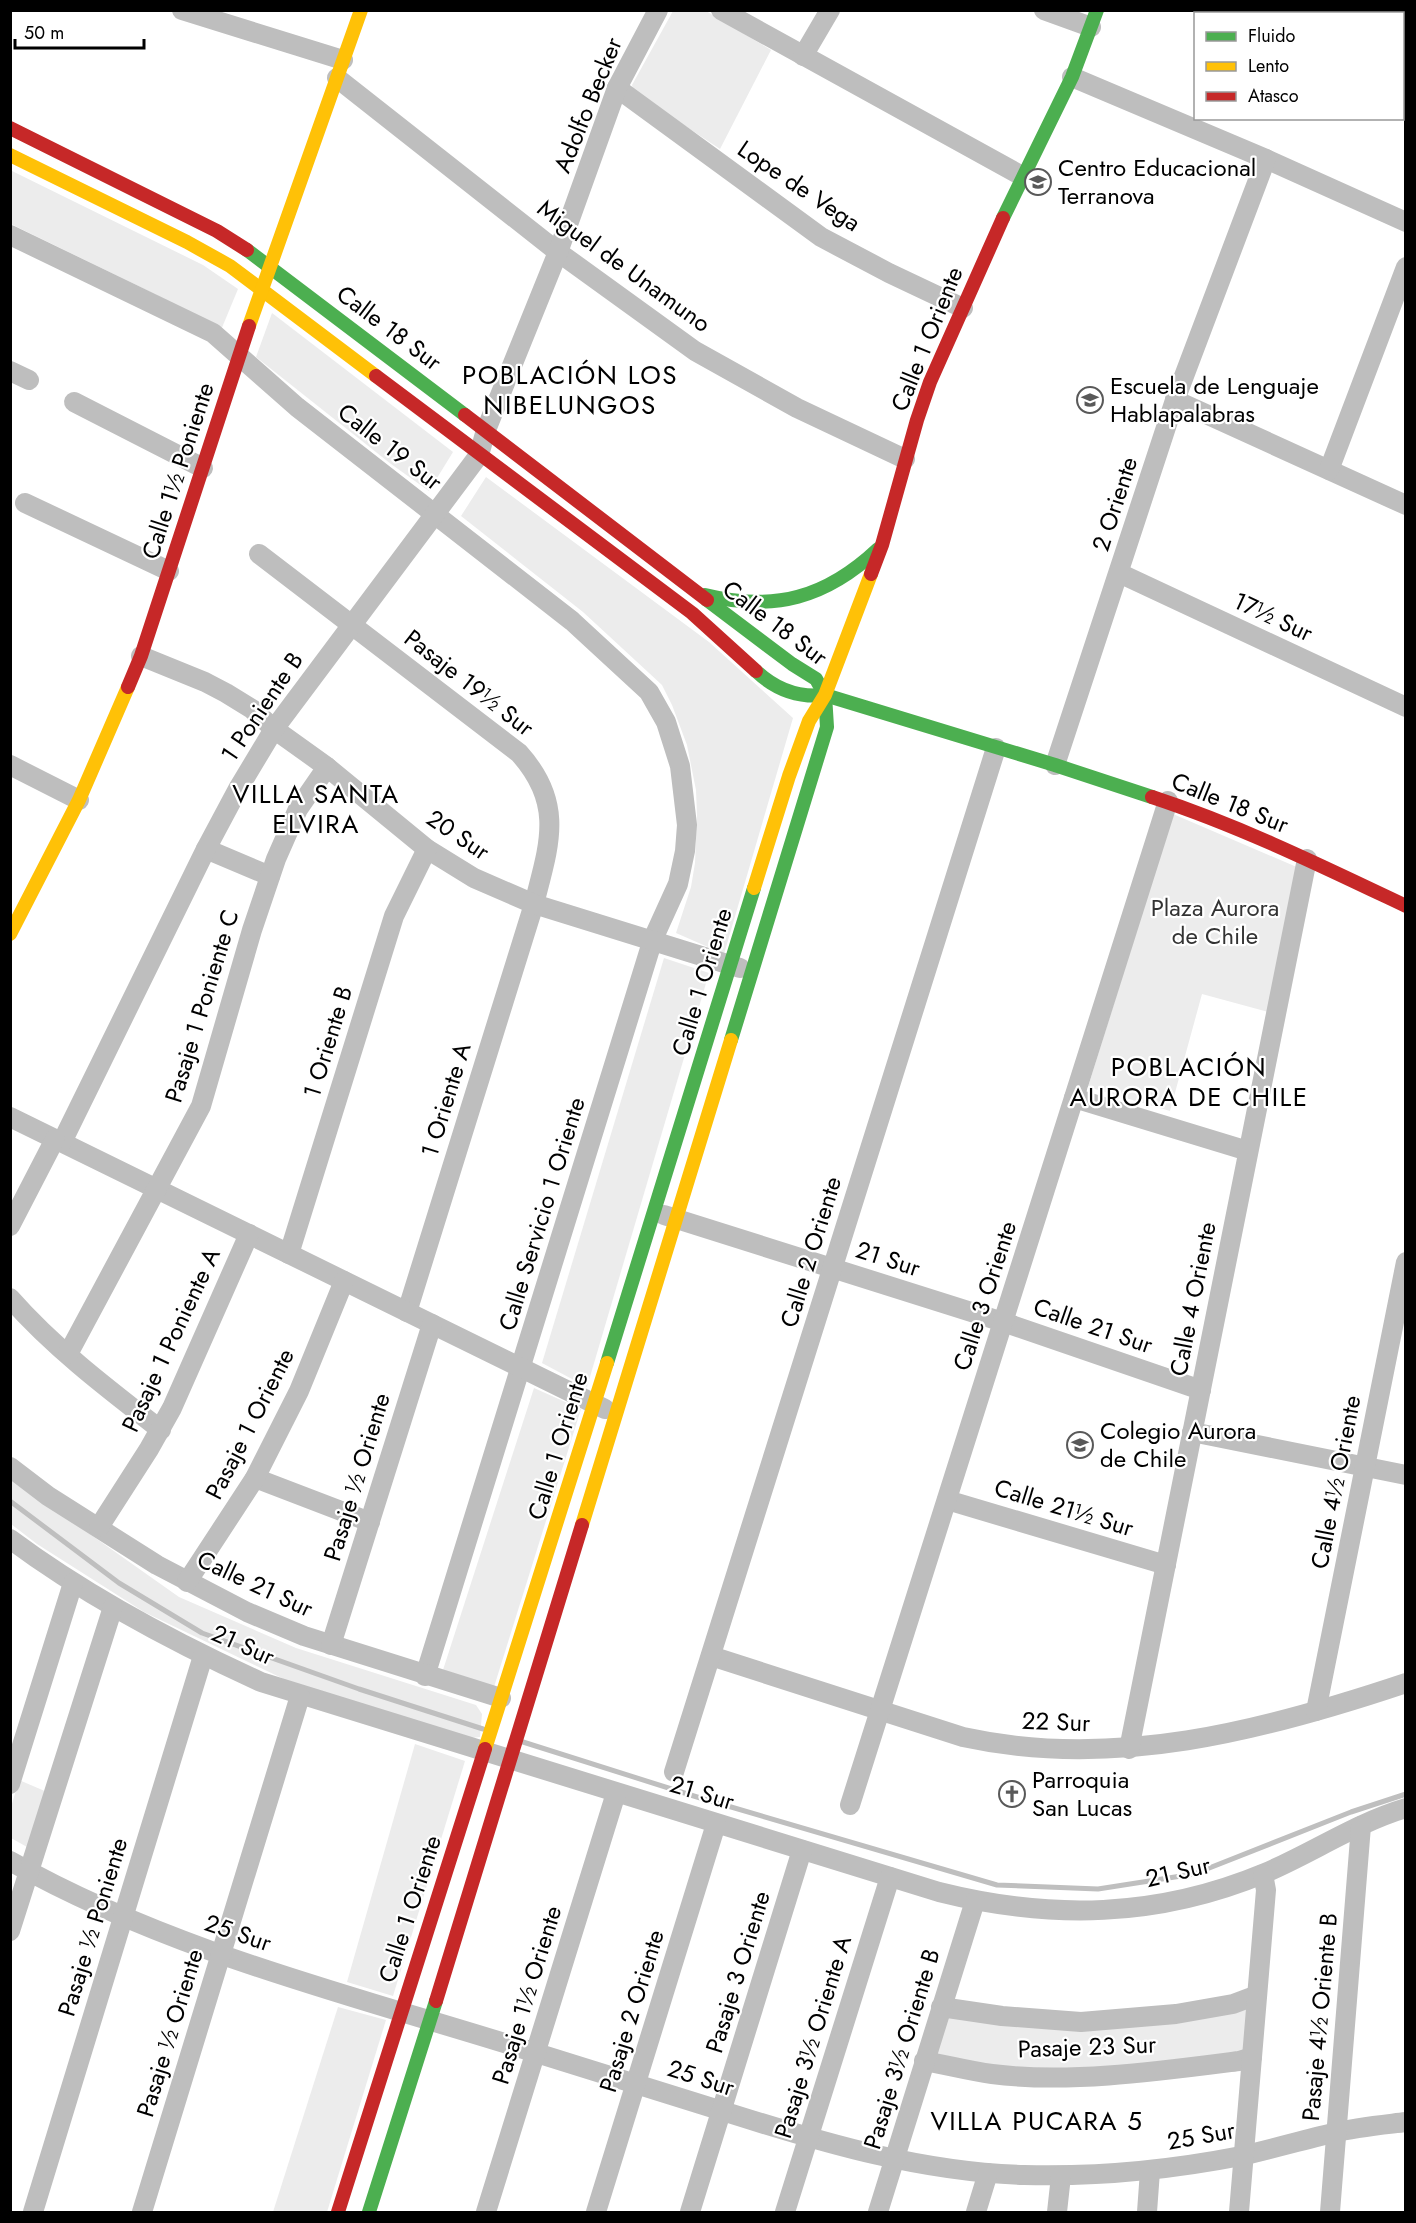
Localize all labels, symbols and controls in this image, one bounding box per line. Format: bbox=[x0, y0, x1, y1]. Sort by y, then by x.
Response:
scale bar bbox=[15, 12, 144, 50]
legend bbox=[1194, 12, 1404, 120]
text: 50 m bbox=[24, 20, 64, 46]
text: Fluido bbox=[1248, 23, 1296, 49]
street label: Adolfo Becker bbox=[544, 31, 631, 178]
text: Lento bbox=[1248, 53, 1289, 79]
text: Atasco bbox=[1248, 83, 1299, 109]
street label: Lope de Vega bbox=[731, 131, 868, 240]
place label: Centro Educacional Terranova bbox=[1058, 150, 1256, 213]
school or university icon: Centro Educacional Terranova bbox=[1023, 167, 1053, 197]
street label: Miguel de Unamuno bbox=[530, 191, 718, 340]
street label: Calle 1 Oriente bbox=[882, 261, 971, 416]
street label: Calle 18 Sur bbox=[329, 276, 450, 379]
district label: POBLACIÓN LOS NIBELUNGOS bbox=[462, 356, 678, 424]
place label: Escuela de Lenguaje Hablapalabras bbox=[1110, 368, 1319, 431]
street label: Calle 1½ Poniente bbox=[132, 378, 223, 564]
school or university icon: Escuela de Lenguaje Hablapalabras bbox=[1075, 385, 1105, 415]
street label: Calle 19 Sur bbox=[331, 395, 451, 499]
street label: 2 Oriente bbox=[1083, 452, 1146, 556]
street label: Calle 18 Sur bbox=[715, 571, 836, 674]
street label: 17½ Sur bbox=[1228, 583, 1319, 651]
street label: Pasaje 19½ Sur bbox=[397, 621, 542, 745]
street label: 1 Poniente B bbox=[212, 645, 311, 769]
street label: Calle 18 Sur bbox=[1166, 763, 1295, 842]
district label: VILLA SANTA ELVIRA bbox=[232, 775, 400, 843]
street label: 20 Sur bbox=[420, 801, 497, 869]
park label: Plaza Aurora de Chile bbox=[1151, 890, 1279, 953]
street label: Calle 1 Oriente bbox=[662, 904, 741, 1060]
street label: Pasaje 1 Poniente C bbox=[156, 905, 247, 1107]
street label: 1 Oriente B bbox=[294, 982, 361, 1102]
street label: 1 Oriente A bbox=[412, 1038, 479, 1161]
district label: POBLACIÓN AURORA DE CHILE bbox=[1069, 1048, 1309, 1116]
street label: Calle Servicio 1 Oriente bbox=[489, 1093, 594, 1335]
street label: Calle 2 Oriente bbox=[771, 1172, 850, 1332]
street label: Calle 3 Oriente bbox=[944, 1217, 1025, 1375]
street label: Calle 4 Oriente bbox=[1160, 1219, 1225, 1379]
street label: 21 Sur bbox=[852, 1232, 926, 1286]
street label: Pasaje 1 Poniente A bbox=[113, 1242, 229, 1437]
street label: Calle 21 Sur bbox=[1029, 1289, 1158, 1363]
street label: Pasaje 1 Oriente bbox=[196, 1342, 303, 1505]
street label: Calle 1 Oriente bbox=[518, 1368, 597, 1524]
street label: Pasaje ½ Oriente bbox=[314, 1388, 399, 1565]
street label: Calle 4½ Oriente bbox=[1302, 1392, 1369, 1572]
place label: Colegio Aurora de Chile bbox=[1100, 1413, 1256, 1476]
school or university icon: Colegio Aurora de Chile bbox=[1065, 1430, 1095, 1460]
street label: Calle 21½ Sur bbox=[990, 1470, 1139, 1546]
street label: Calle 21 Sur bbox=[192, 1541, 320, 1626]
street label: 21 Sur bbox=[206, 1615, 281, 1674]
street label: 22 Sur bbox=[1021, 1703, 1092, 1740]
place label: Parroquia San Lucas bbox=[1032, 1762, 1132, 1825]
street label: 21 Sur bbox=[666, 1766, 739, 1819]
church icon: Parroquia San Lucas bbox=[997, 1779, 1027, 1809]
street label: Calle 1 Oriente bbox=[369, 1831, 450, 1987]
street label: Pasaje ½ Poniente bbox=[49, 1833, 136, 2020]
street label: 21 Sur bbox=[1142, 1847, 1215, 1896]
street label: Pasaje 3 Oriente bbox=[696, 1887, 779, 2057]
street label: Pasaje 1½ Oriente bbox=[483, 1901, 570, 2088]
street label: 25 Sur bbox=[200, 1905, 277, 1960]
street label: Pasaje 4½ Oriente B bbox=[1293, 1911, 1346, 2122]
street label: Pasaje 2 Oriente bbox=[590, 1925, 673, 2096]
street label: Pasaje 3½ Oriente A bbox=[765, 1931, 860, 2143]
street label: Pasaje ½ Oriente bbox=[127, 1944, 212, 2121]
street label: Pasaje 3½ Oriente B bbox=[854, 1944, 949, 2153]
street label: Pasaje 23 Sur bbox=[1017, 2027, 1158, 2066]
street label: 25 Sur bbox=[663, 2050, 740, 2105]
district label: VILLA PUCARA 5 bbox=[931, 2102, 1143, 2140]
street label: 25 Sur bbox=[1164, 2112, 1238, 2159]

